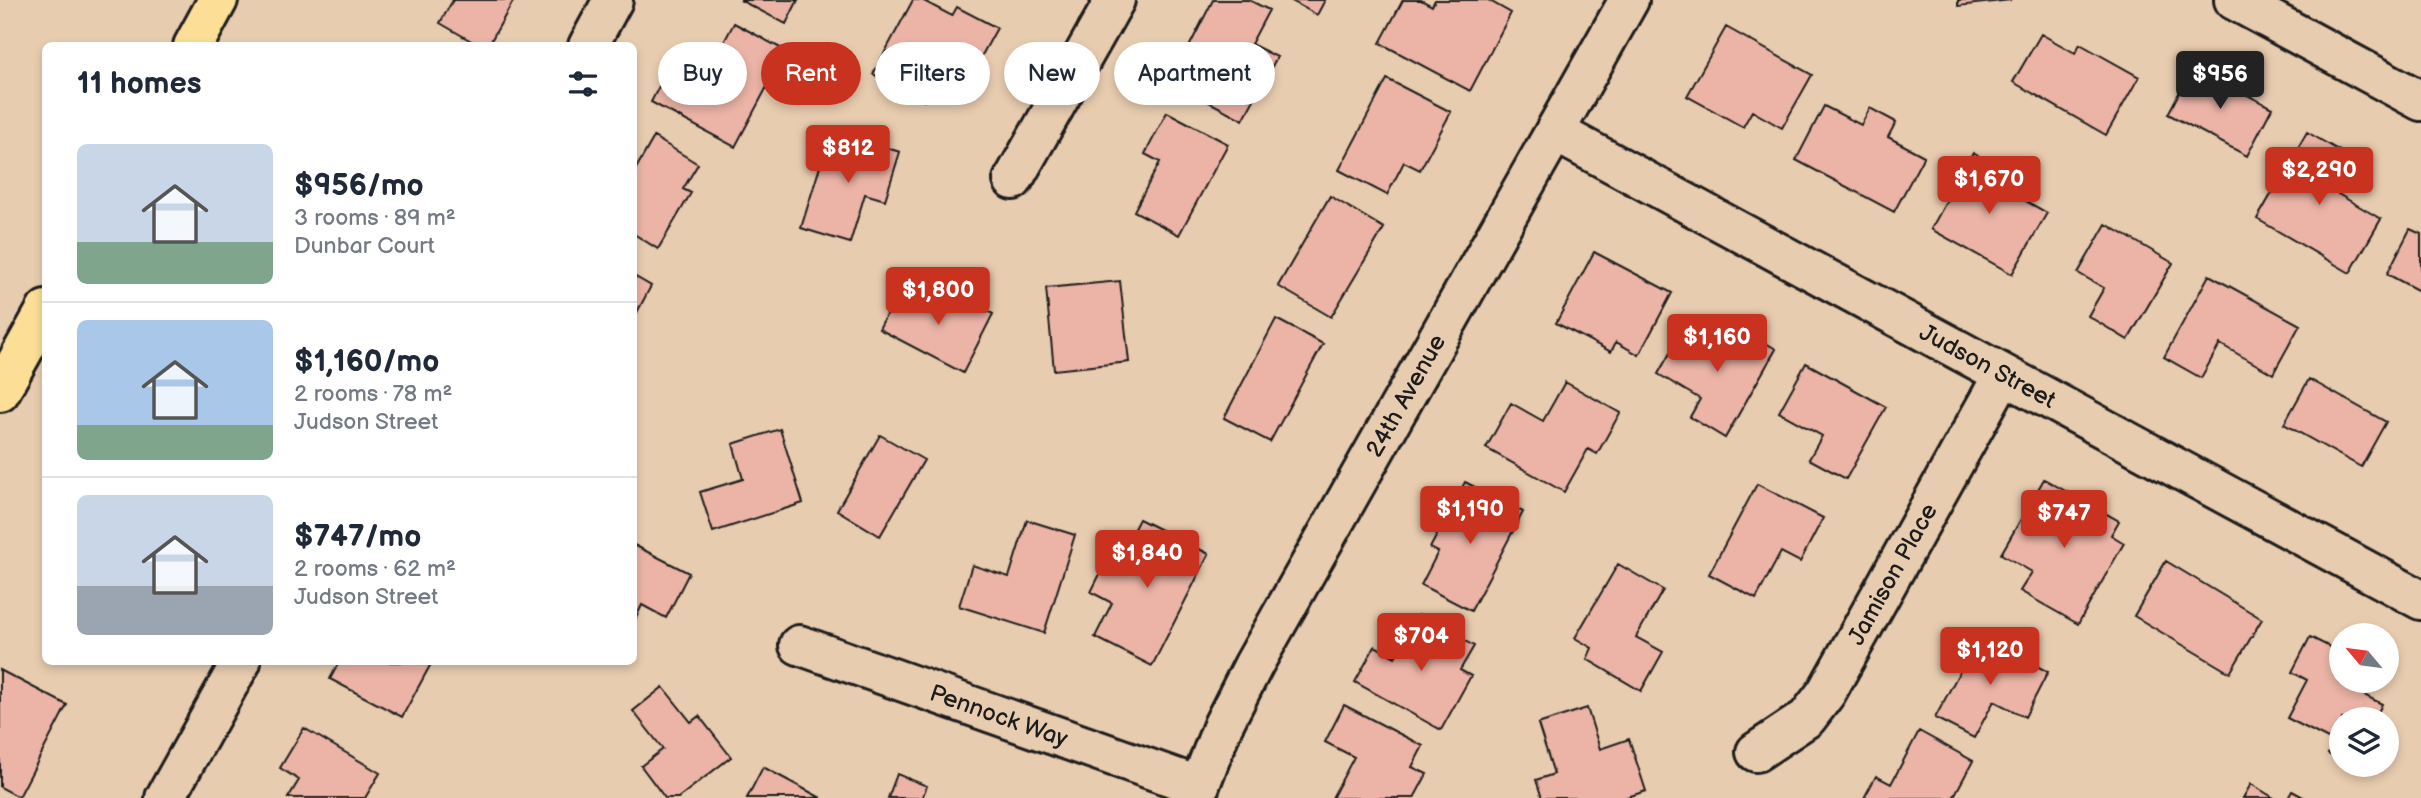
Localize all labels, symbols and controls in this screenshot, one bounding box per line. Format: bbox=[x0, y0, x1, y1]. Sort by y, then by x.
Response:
chip: Buy bbox=[658, 42, 747, 105]
chip: Rent bbox=[761, 42, 861, 105]
chip: Filters bbox=[875, 42, 990, 105]
chip: New bbox=[1004, 42, 1100, 105]
chip: Apartment bbox=[1114, 42, 1275, 105]
pin: $956 bbox=[2179, 52, 2261, 111]
text: $956 bbox=[2192, 60, 2248, 88]
icon: filters bbox=[564, 65, 602, 103]
text: 11 homes bbox=[77, 66, 201, 102]
pin: $812 bbox=[807, 125, 889, 185]
text: $812 bbox=[822, 134, 874, 162]
pin: $2,290 bbox=[2262, 148, 2376, 207]
pin: $1,670 bbox=[1932, 156, 2046, 216]
text: $2,290 bbox=[2281, 156, 2357, 184]
text: $1,670 bbox=[1954, 165, 2024, 193]
text: $956/mo bbox=[294, 168, 424, 204]
icon: home bbox=[133, 172, 217, 256]
text: 3 rooms · 89 m² bbox=[294, 204, 456, 232]
text: Dunbar Court bbox=[294, 232, 435, 260]
pin: $1,800 bbox=[881, 268, 995, 327]
text: $1,800 bbox=[902, 276, 974, 304]
pin: $1,160 bbox=[1660, 314, 1774, 374]
street label: Judson Street bbox=[1914, 318, 2061, 415]
text: $1,160 bbox=[1683, 323, 1751, 351]
street label: 24th Avenue bbox=[1360, 329, 1452, 462]
text: $1,160/mo bbox=[294, 344, 439, 380]
icon: home bbox=[133, 348, 217, 432]
text: 2 rooms · 78 m² bbox=[294, 380, 452, 408]
text: Judson Street bbox=[294, 408, 438, 436]
pin: $1,190 bbox=[1413, 486, 1527, 546]
pin: $747 bbox=[2023, 490, 2105, 550]
text: $1,190 bbox=[1436, 495, 1504, 523]
street label: Jamison Place bbox=[1842, 498, 1944, 650]
text: $747 bbox=[2037, 499, 2091, 527]
text: $747/mo bbox=[294, 519, 421, 555]
icon: home bbox=[133, 523, 217, 607]
pin: $1,840 bbox=[1090, 530, 1204, 590]
text: $1,840 bbox=[1111, 539, 1183, 567]
text: 2 rooms · 62 m² bbox=[294, 555, 456, 583]
text: Judson Street bbox=[294, 583, 438, 611]
pin: $704 bbox=[1380, 614, 1462, 673]
text: $704 bbox=[1393, 622, 1449, 650]
north arrow bbox=[2329, 623, 2399, 693]
map controls bbox=[2329, 623, 2399, 777]
pin: $1,120 bbox=[1933, 628, 2047, 687]
text: $1,120 bbox=[1956, 636, 2024, 664]
street label: Pennock Way bbox=[926, 678, 1072, 754]
button: layers bbox=[2329, 707, 2399, 777]

